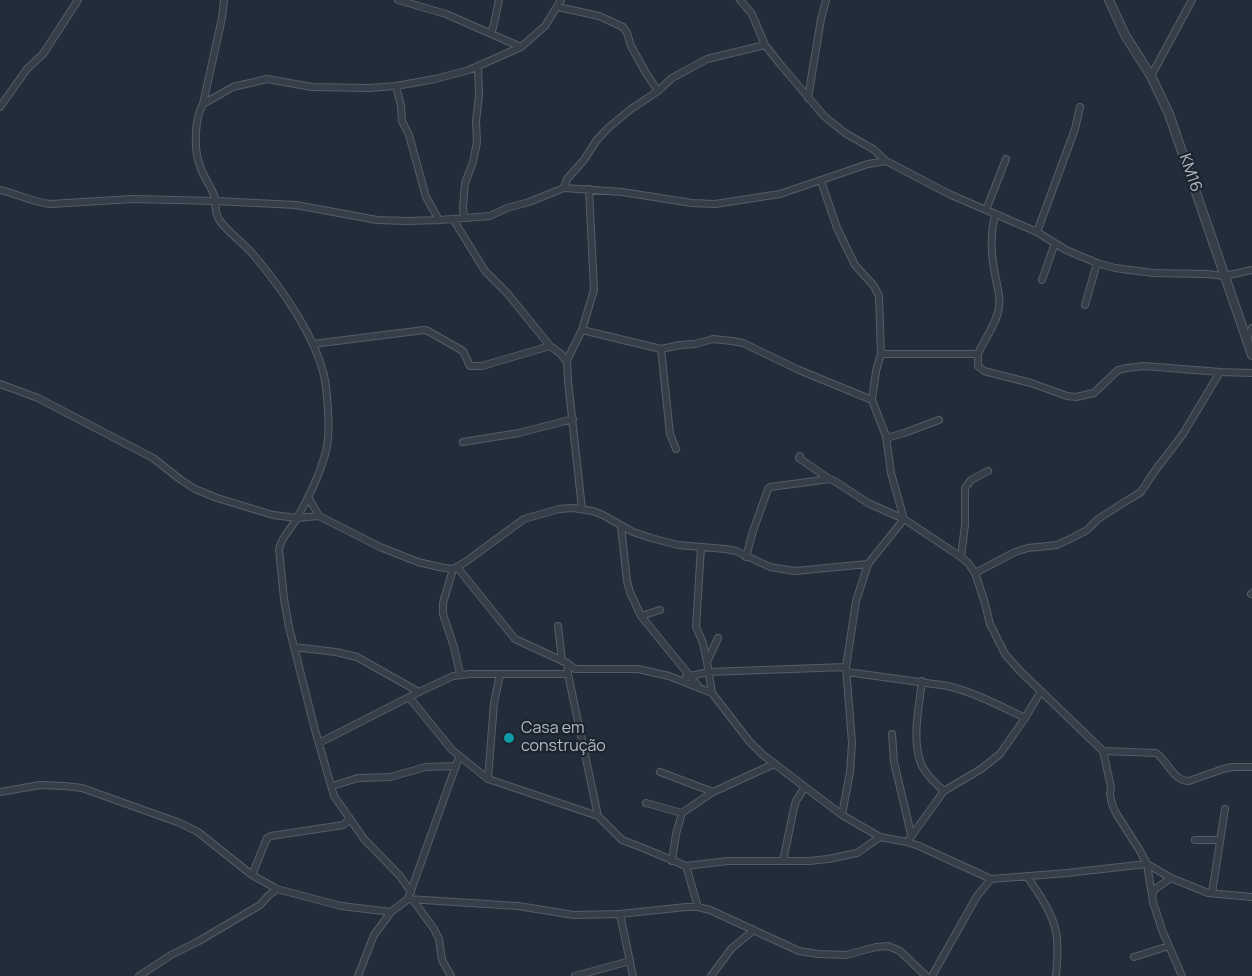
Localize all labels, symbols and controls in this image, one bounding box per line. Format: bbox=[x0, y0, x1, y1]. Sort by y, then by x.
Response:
street label: KM16 bbox=[1175, 151, 1205, 195]
place label: Casa em construção bbox=[521, 719, 606, 757]
marker: Casa em construção bbox=[502, 731, 516, 745]

